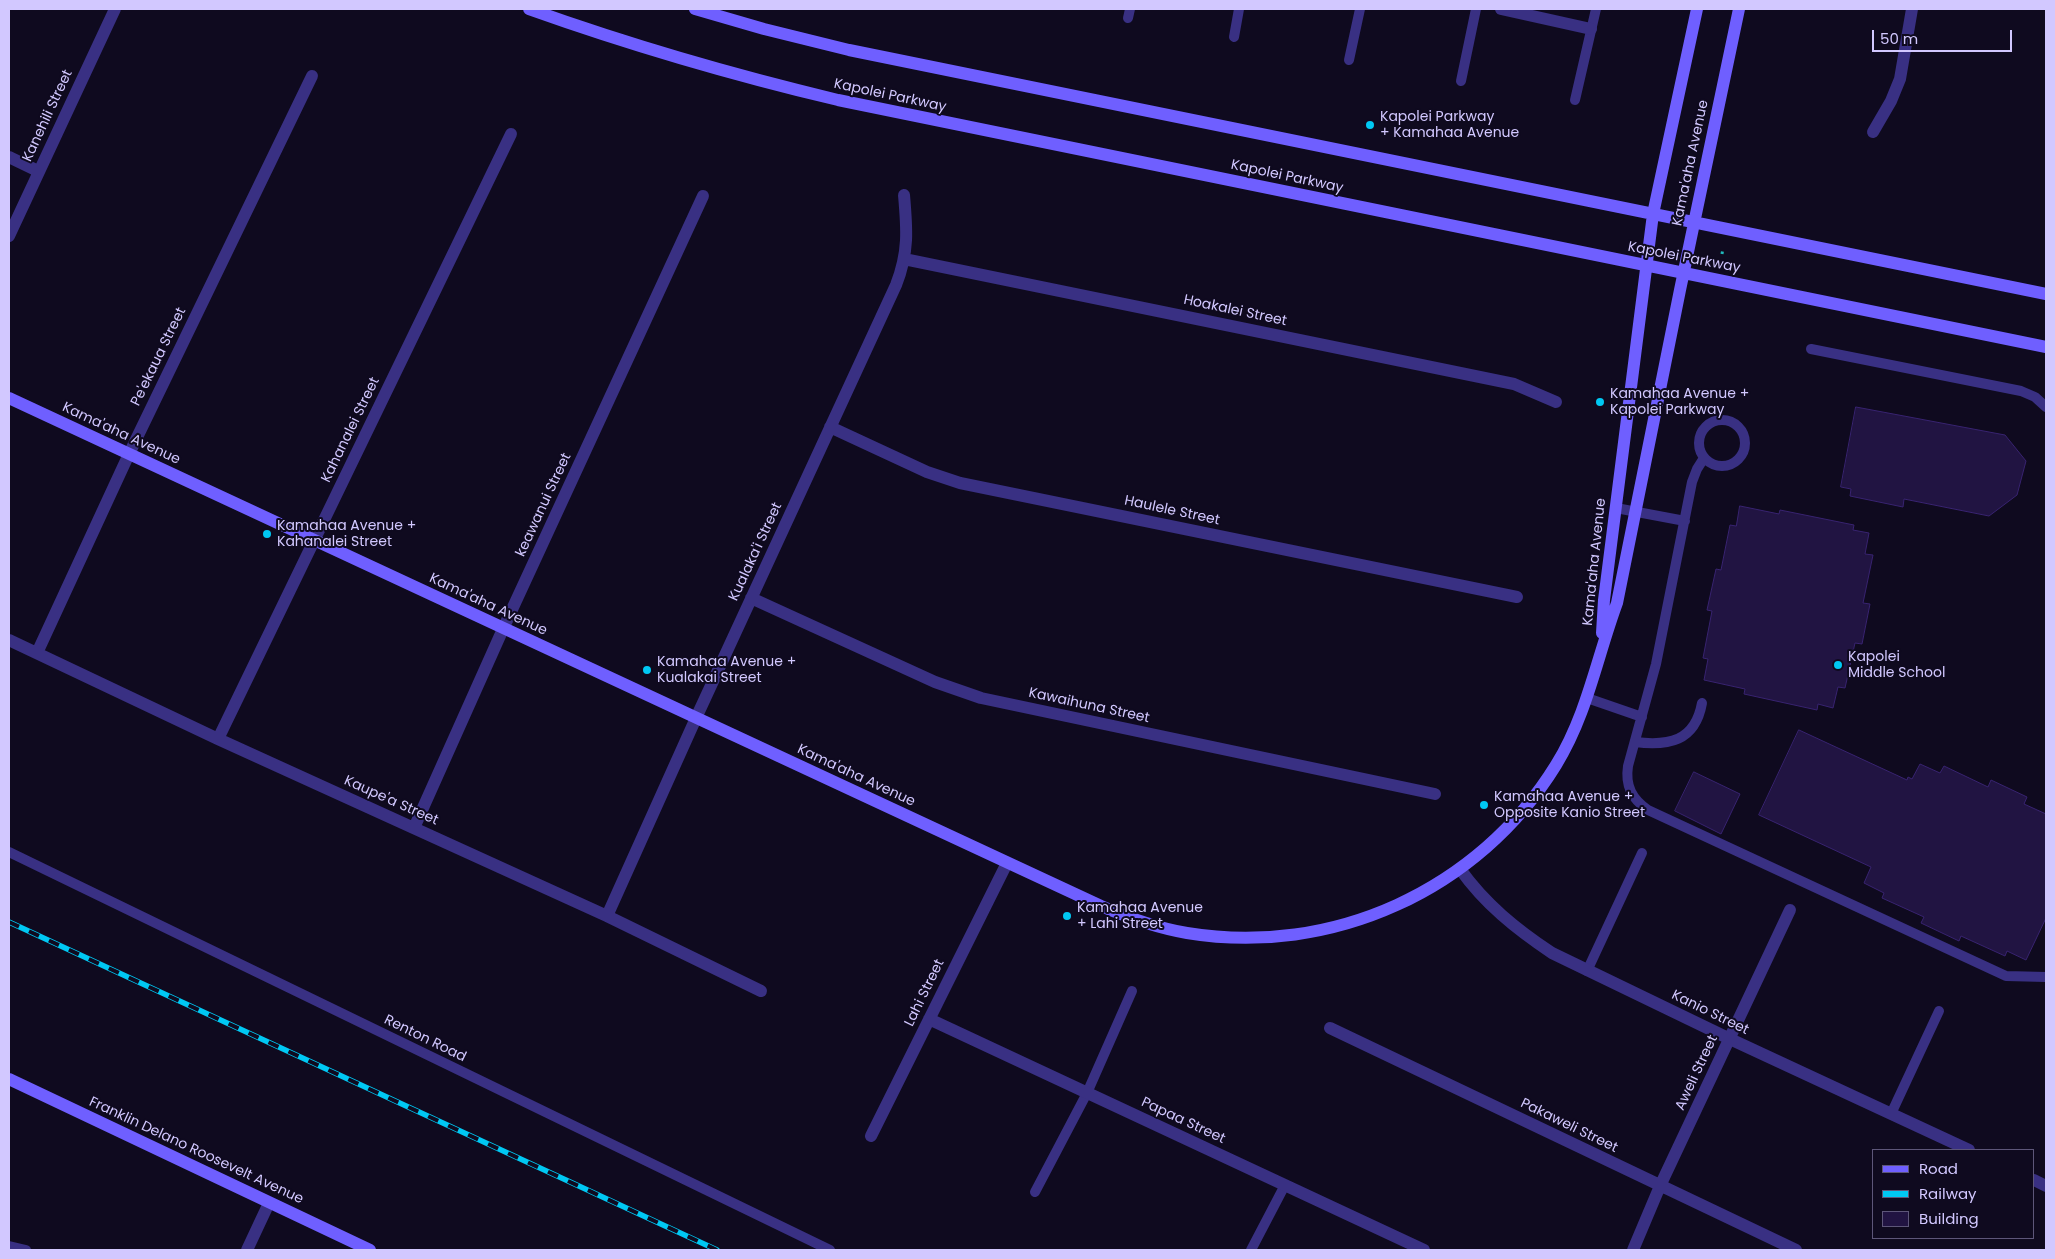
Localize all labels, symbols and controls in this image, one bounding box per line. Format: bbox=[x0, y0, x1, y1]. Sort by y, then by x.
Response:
scale bar bbox=[1875, 20, 2015, 52]
text: 50 m bbox=[1880, 28, 1918, 49]
street label: Kanehili Street bbox=[19, 67, 77, 165]
street label: Kapolei Parkway bbox=[832, 76, 948, 116]
street label: Kama'aha Avenue bbox=[1669, 99, 1713, 227]
place label: Kapolei Parkway + Kamahaa Avenue bbox=[1380, 109, 1519, 142]
marker: Kapolei Parkway + Kamahaa Avenue bbox=[1364, 119, 1376, 131]
street label: Kapolei Parkway bbox=[1229, 157, 1345, 197]
street label: Kapolei Parkway bbox=[1626, 239, 1742, 277]
street label: Hoakalei Street bbox=[1182, 292, 1288, 330]
street label: Pe'ekaua Street bbox=[128, 305, 190, 409]
street label: Kahanalei Street bbox=[318, 375, 384, 485]
place label: Kamahaa Avenue + Kapolei Parkway bbox=[1610, 386, 1749, 418]
marker: Kamahaa Avenue + Kapolei Parkway bbox=[1594, 396, 1606, 408]
street label: Kama'aha Avenue bbox=[59, 399, 183, 469]
street label: keawanui Street bbox=[513, 451, 575, 559]
street label: Haulele Street bbox=[1123, 493, 1221, 529]
street label: Kama'aha Avenue bbox=[1580, 497, 1610, 627]
street label: Kualaka'i Street bbox=[726, 500, 786, 604]
place label: Kamahaa Avenue + Kahanalei Street bbox=[277, 518, 416, 550]
marker: Kamahaa Avenue + Kahanalei Street bbox=[261, 528, 273, 540]
street label: Kama'aha Avenue bbox=[426, 570, 550, 640]
place label: Kapolei Middle School bbox=[1848, 649, 1945, 682]
place label: Kamahaa Avenue + Kualakai Street bbox=[657, 654, 796, 686]
marker: Kapolei Middle School bbox=[1832, 659, 1844, 671]
marker: Kamahaa Avenue + Kualakai Street bbox=[641, 664, 653, 676]
street label: Kawaihuna Street bbox=[1027, 685, 1151, 727]
street label: Kama'aha Avenue bbox=[794, 741, 918, 811]
street label: Kaupe'a Street bbox=[341, 773, 441, 829]
place label: Kamahaa Avenue + Opposite Kanio Street bbox=[1494, 789, 1645, 822]
marker: Kamahaa Avenue + Opposite Kanio Street bbox=[1478, 799, 1490, 811]
place label: Kamahaa Avenue + Lahi Street bbox=[1077, 900, 1203, 932]
marker: Kamahaa Avenue + Lahi Street bbox=[1061, 910, 1073, 922]
street label: Lahi Street bbox=[902, 957, 948, 1029]
street label: Kanio Street bbox=[1669, 987, 1751, 1039]
street label: Renton Road bbox=[381, 1012, 469, 1066]
street label: Aweli Street bbox=[1672, 1033, 1722, 1113]
street label: Franklin Delano Roosevelt Avenue bbox=[86, 1094, 306, 1208]
street label: Papaa Street bbox=[1138, 1094, 1228, 1148]
street label: Pakaweli Street bbox=[1518, 1095, 1620, 1157]
legend bbox=[1872, 1149, 2035, 1239]
text: Road bbox=[1919, 1158, 1958, 1179]
text: Railway bbox=[1919, 1183, 1977, 1204]
text: Building bbox=[1919, 1208, 1979, 1229]

